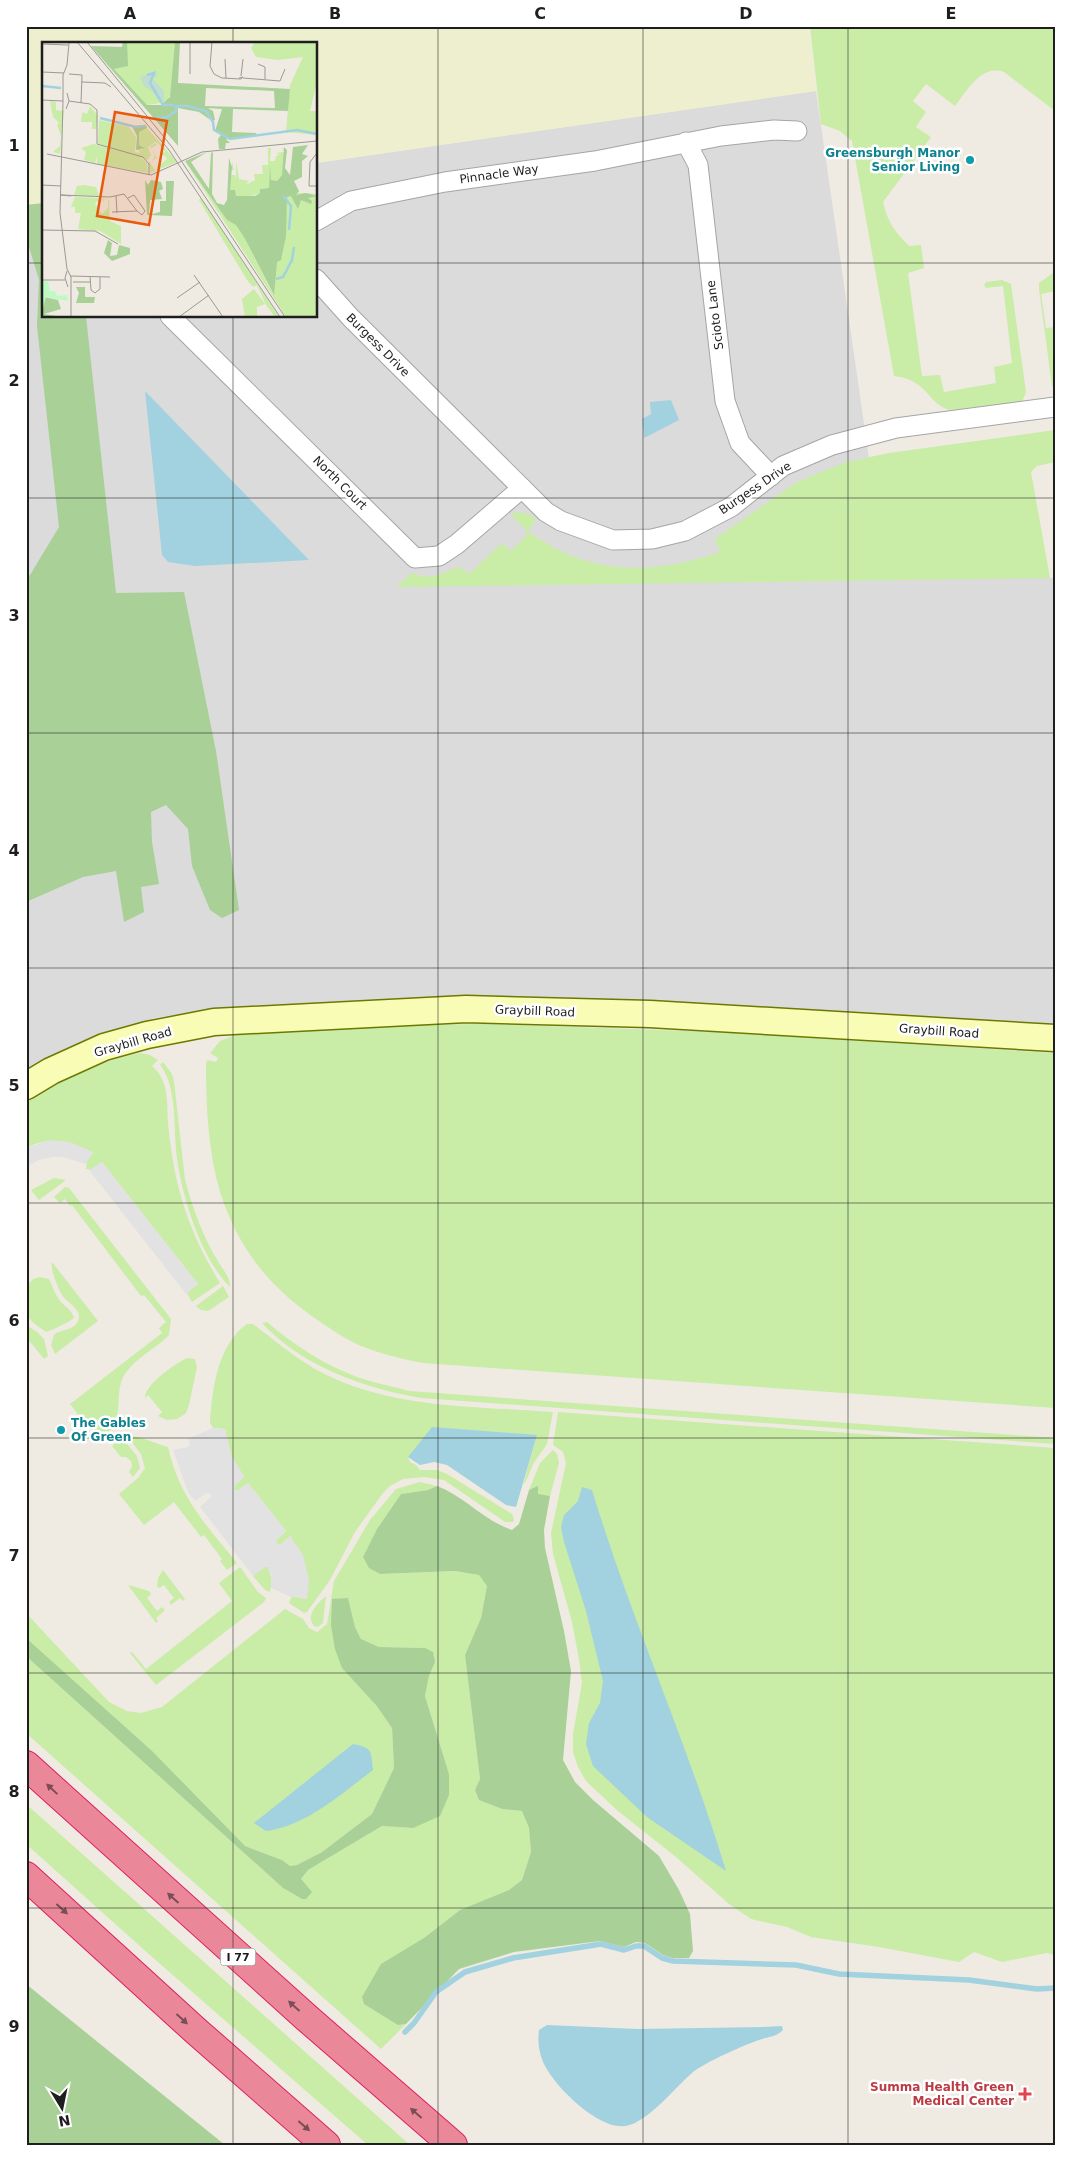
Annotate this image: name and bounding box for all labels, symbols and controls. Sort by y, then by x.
text: A [124,4,137,23]
text: B [329,4,341,23]
text: C [534,4,546,23]
text: D [739,4,753,23]
text: E [946,4,956,23]
inset map [42,42,318,318]
text: 1 [8,136,20,155]
place label: Greensburgh Manor Senior Living [825,146,960,174]
marker: Greensburgh Manor Senior Living [964,154,976,166]
street label: Pinnacle Way [459,162,539,186]
street label: Scioto Lane [704,280,726,350]
street label: Burgess Drive [343,310,413,380]
text: 2 [8,371,20,390]
street label: North Court [310,453,370,513]
street label: Burgess Drive [716,459,794,517]
text: 3 [8,606,20,625]
text: 4 [8,841,20,860]
street label: Graybill Road [495,1003,575,1019]
street label: Graybill Road [898,1021,980,1041]
street label: Graybill Road [93,1024,173,1060]
text: 5 [8,1076,20,1095]
text: 6 [8,1311,20,1330]
place label: The Gables Of Green [71,1416,146,1444]
marker: The Gables Of Green [55,1424,67,1436]
text: 7 [8,1546,20,1565]
text: 8 [8,1782,20,1801]
one-way arrow [46,1783,58,1795]
one-way arrow [167,1892,179,1904]
one-way arrow [56,1903,68,1915]
road number: I 77 [220,1948,256,1965]
one-way arrow [288,2000,300,2012]
one-way arrow [176,2013,188,2025]
text: 9 [8,2017,20,2036]
place label: Summa Health Green Medical Center [870,2080,1014,2108]
north arrow [38,2084,88,2134]
marker: Summa Health Green Medical Center [1018,2087,1032,2101]
one-way arrow [411,2107,423,2119]
text: N [57,2112,71,2130]
one-way arrow [298,2120,310,2132]

